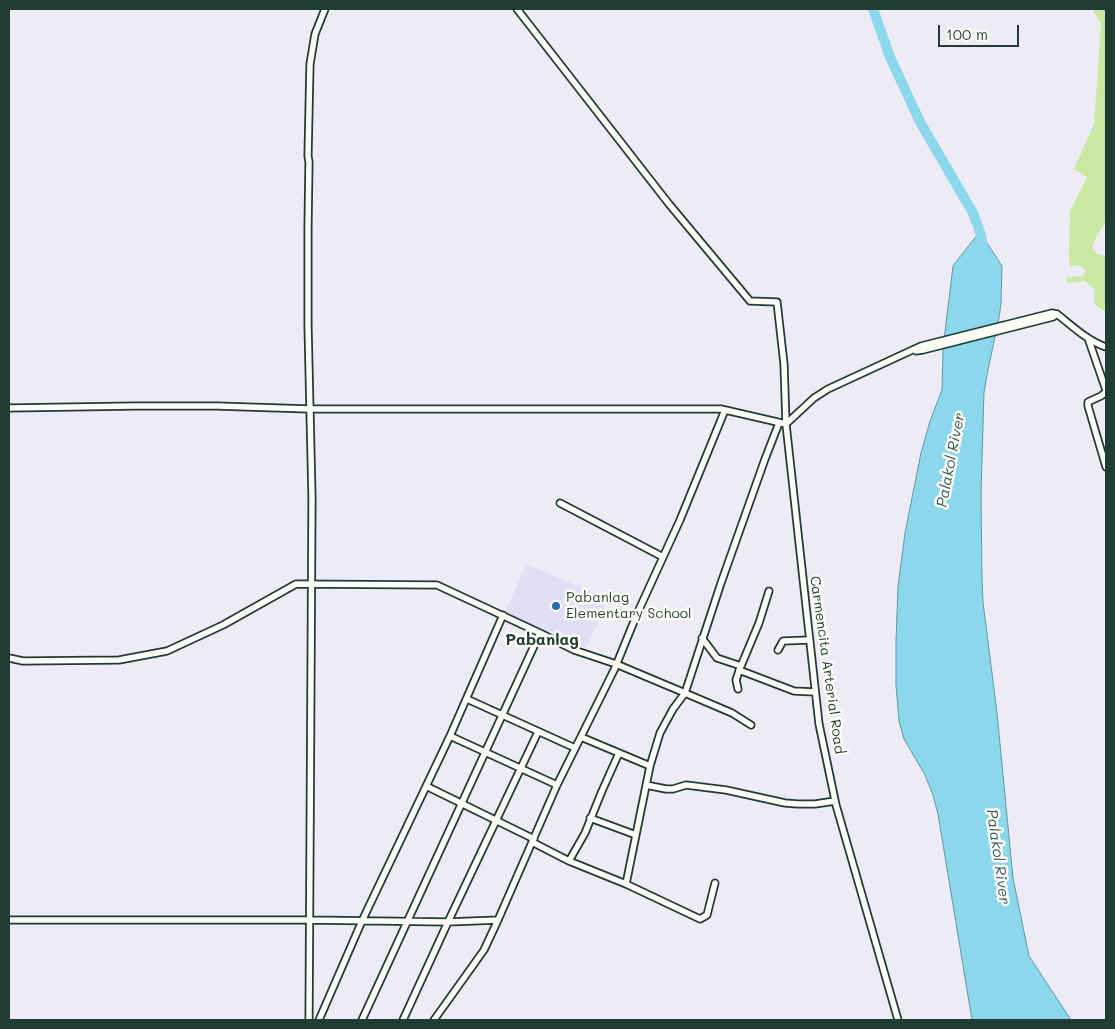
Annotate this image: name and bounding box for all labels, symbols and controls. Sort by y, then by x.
scale bar [940,15,1021,47]
text: 100 m [946,24,988,44]
water label: Palakol River [933,411,969,509]
street label: Carmencita Arterial Road [806,575,848,755]
place label: Pabanlag Elementary School [566,590,692,622]
marker: Pabanlag Elementary School [550,600,562,612]
district label: Pabanlag [505,630,579,650]
water label: Palakol River [982,808,1014,906]

